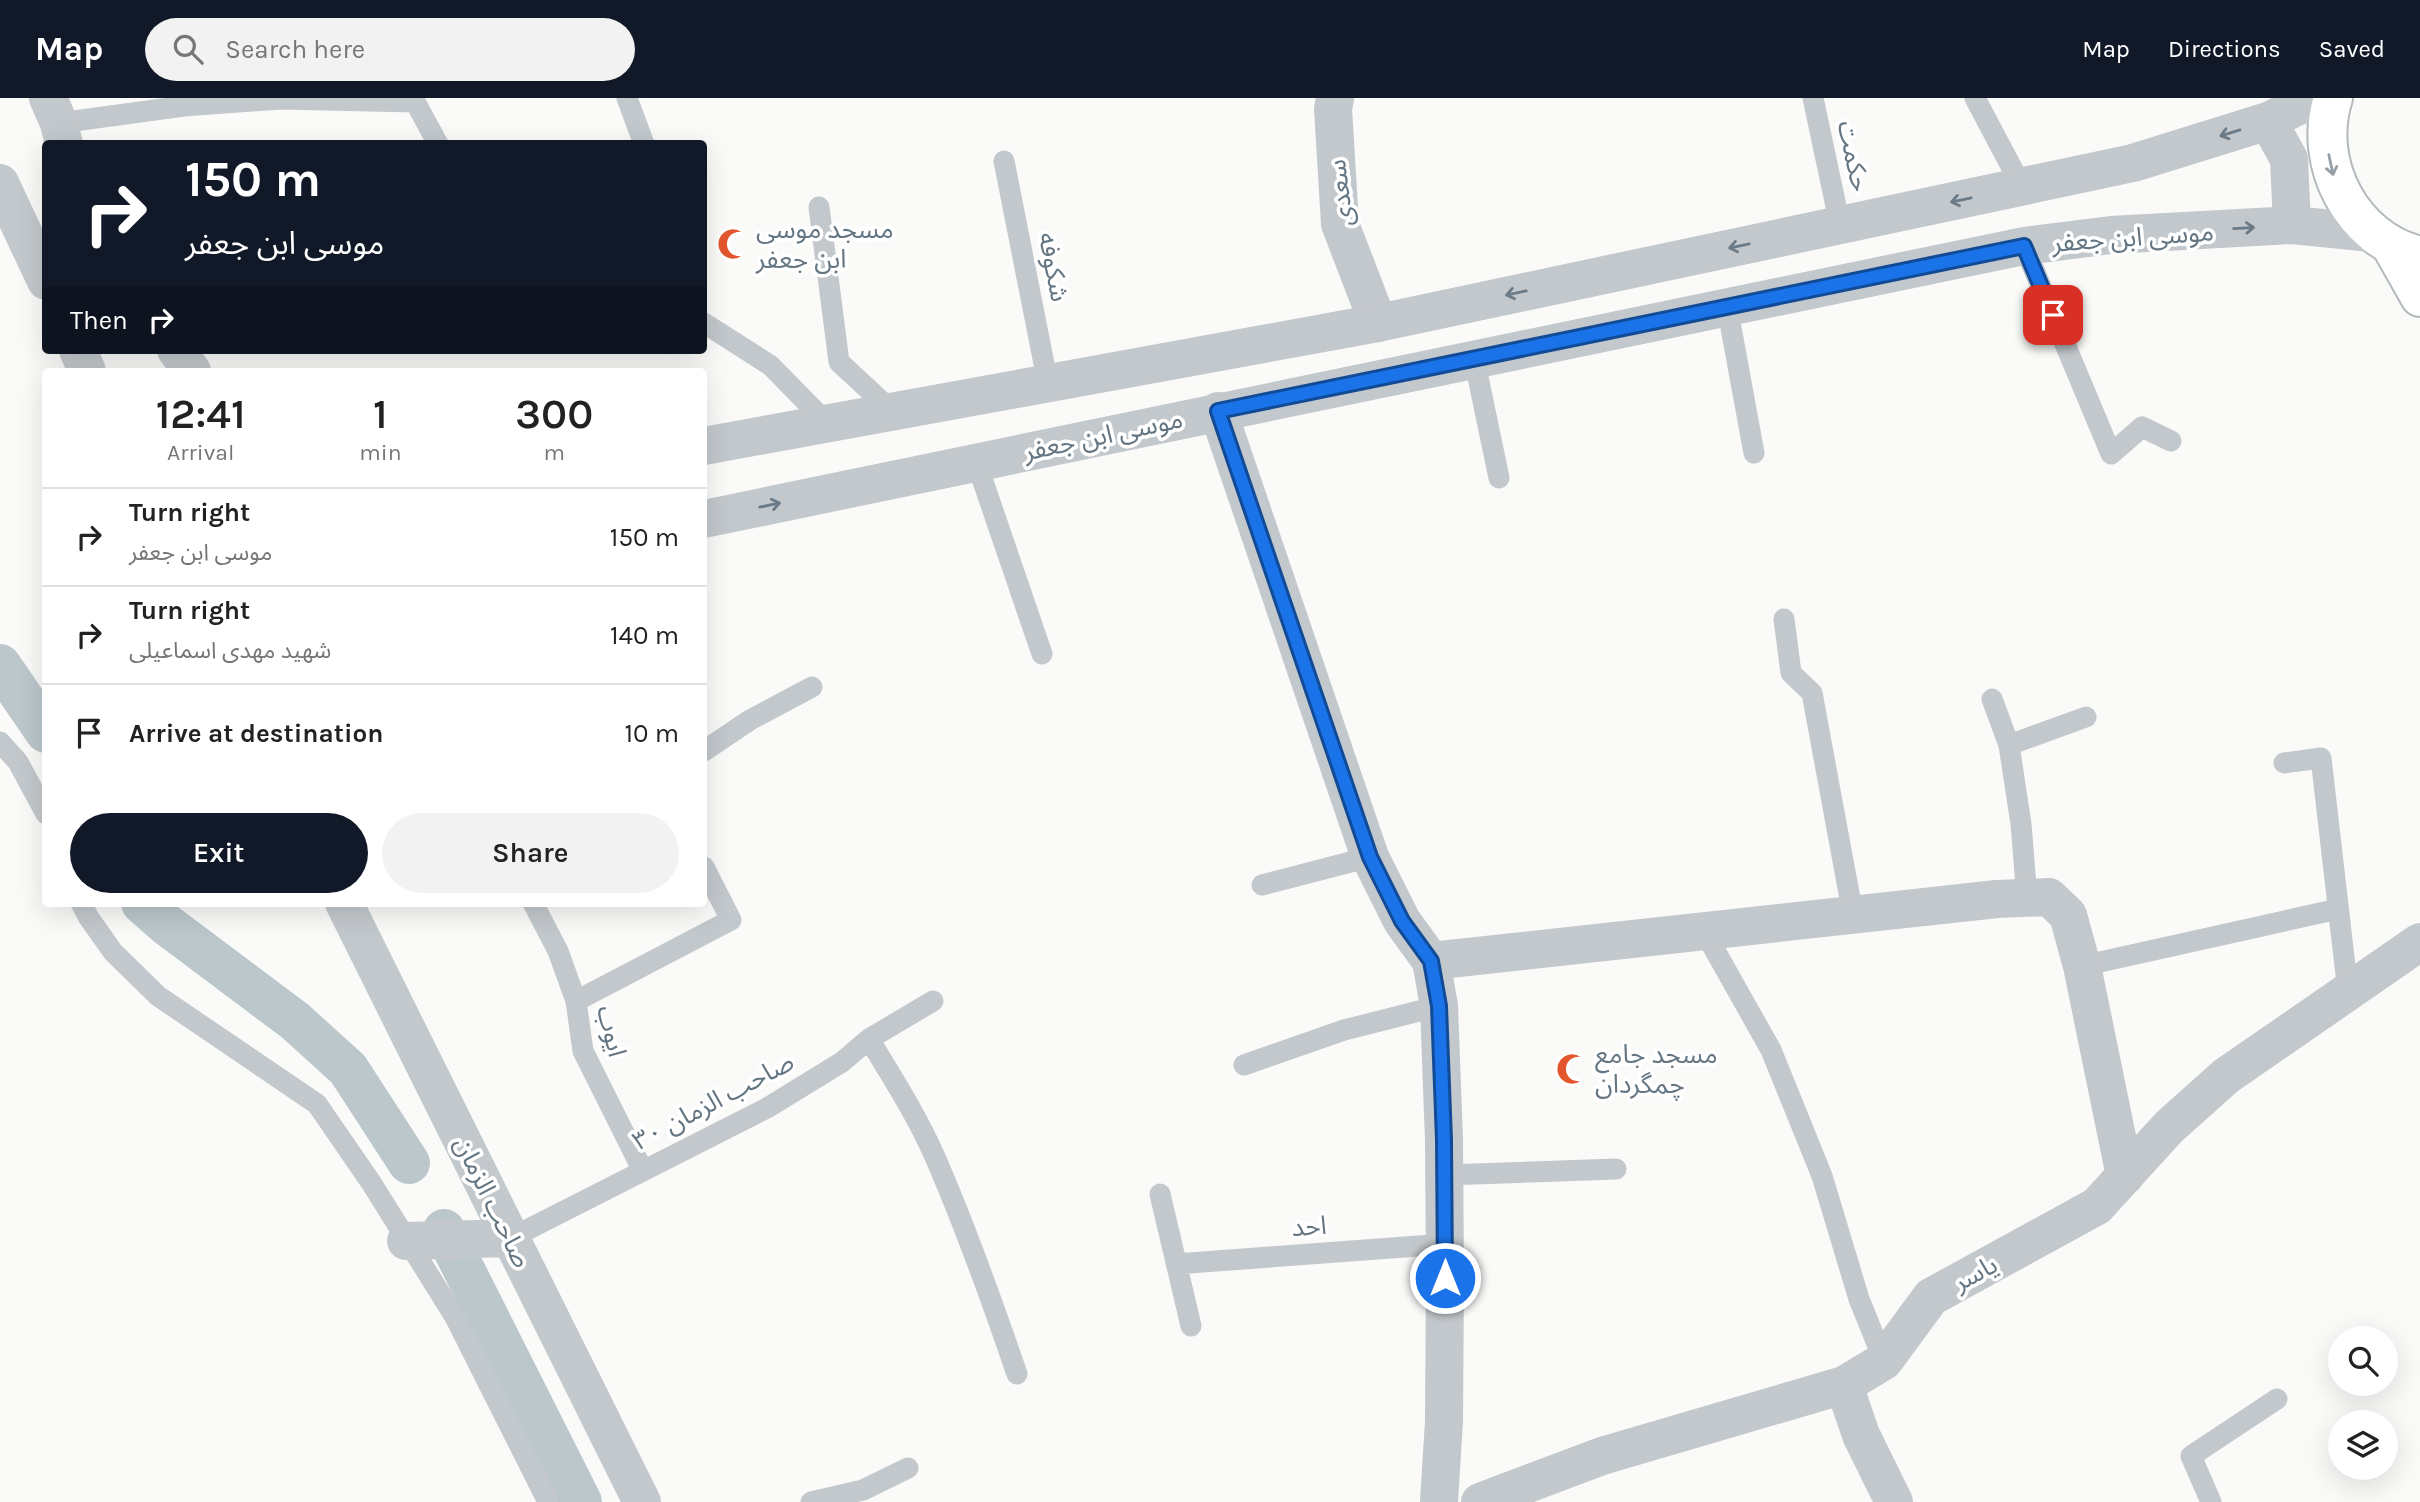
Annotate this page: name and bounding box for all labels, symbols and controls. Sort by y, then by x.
search box [145,18,635,81]
text: Map [35,30,103,68]
icon: search [169,30,207,68]
text: Search here [225,34,365,65]
text: Map [2082,35,2130,63]
text: Directions [2168,35,2281,63]
text: Saved [2319,35,2385,63]
street label: حکمت [1831,118,1876,195]
one-way arrow [2219,128,2241,141]
text: 150 m [185,151,321,208]
one-way arrow [2325,153,2339,176]
street label: سعدی [1321,158,1360,228]
icon: right [70,168,161,259]
one-way arrow [1950,193,1973,207]
place label: مسجد موسی ابن جعفر [755,214,894,275]
street label: موسی ابن جعفر [2050,216,2215,259]
one-way arrow [2233,222,2256,235]
text: موسی ابن جعفر [185,225,384,262]
mosque icon: مسجد موسی ابن جعفر [716,227,750,261]
street label: شکوفه [1032,230,1075,304]
one-way arrow [1728,240,1751,254]
pin [2023,285,2083,345]
one-way arrow [1505,286,1528,300]
icon: arrive [2034,296,2072,334]
icon: right [142,301,180,339]
text: Then [70,305,128,336]
text: 12:41 [156,389,246,439]
text: 1 [373,389,388,439]
text: 300 [515,389,593,439]
street label: موسی ابن جعفر [1020,403,1186,468]
text: Arrival [167,439,234,466]
text: min [359,439,402,466]
text: m [543,439,565,466]
text: Turn right [129,497,250,528]
one-way arrow [758,497,781,511]
icon: right [70,518,108,556]
text: 150 m [610,522,679,553]
text: موسی ابن جعفر [129,539,272,566]
text: Turn right [129,595,250,626]
icon: right [70,616,108,654]
text: 140 m [610,620,679,651]
text: شهید مهدی اسماعیلی [129,637,331,664]
icon: arrive [70,714,108,752]
text: Arrive at destination [129,718,383,749]
text: 10 m [624,718,679,749]
button: Exit [70,813,368,893]
button: Share [382,813,679,893]
street label: ایوب [590,1002,633,1060]
place label: مسجد جامع چمگردان [1595,1039,1718,1101]
street label: صاحب الزمان ۳۰ [627,1046,799,1157]
mosque icon: مسجد جامع چمگردان [1555,1052,1589,1086]
street label: صاحب الزمان [447,1132,538,1273]
street label: احد [1290,1210,1328,1243]
position arrow [1408,1241,1482,1315]
street label: یاسر [1947,1249,2003,1298]
map controls [2328,1326,2398,1480]
button: search [2328,1326,2398,1396]
button: layers [2328,1410,2398,1480]

